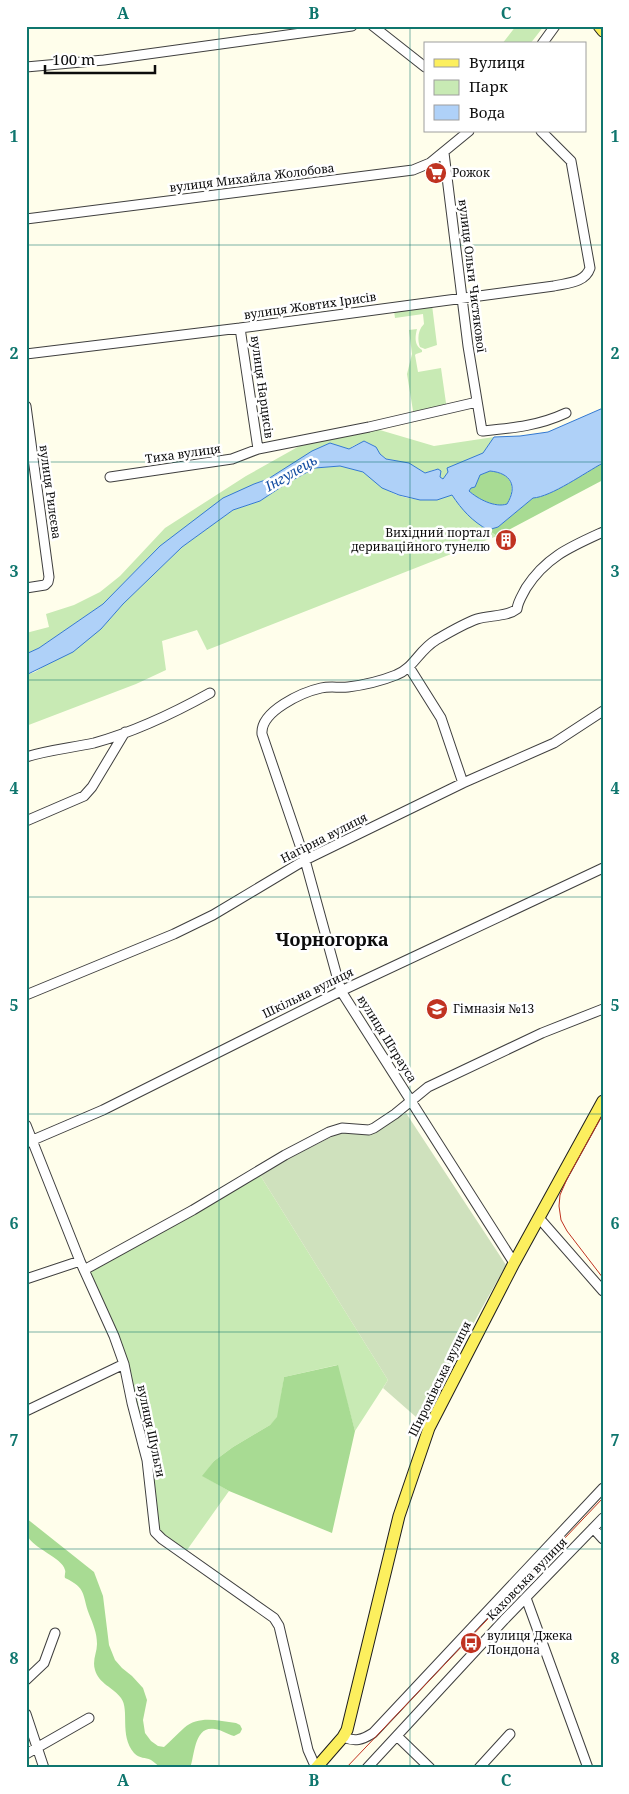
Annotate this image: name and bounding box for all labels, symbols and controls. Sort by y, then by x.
text: A [117,2,130,24]
text: B [309,2,320,24]
text: C [501,2,512,24]
scale bar [45,42,155,74]
legend [424,42,586,132]
text: 100 m [52,49,95,69]
text: Вулиця [469,52,525,72]
text: Парк [469,76,508,96]
text: Вода [469,102,505,122]
text: 1 [9,125,19,147]
text: 1 [610,125,620,147]
street label: вулиця Михайла Жолобова [169,159,335,196]
supermarket icon: Рожок [424,161,448,185]
place label: Рожок [452,164,491,181]
street label: вулиця Ольги Чистякової [455,198,490,354]
street label: вулиця Жовтих Ірисів [243,288,378,323]
street label: вулиця Нарцисів [247,334,278,440]
text: 2 [9,342,19,364]
text: 2 [610,342,620,364]
street label: Тиха вулиця [144,440,222,467]
street label: вулиця Рилєєва [35,444,66,540]
water label: Інгулець [260,450,320,496]
place label: Вихідний портал дериваційного тунелю [351,524,490,555]
building icon: Вихідний портал дериваційного тунелю [494,528,518,552]
text: 3 [9,560,19,582]
text: 3 [610,560,620,582]
text: 4 [9,777,19,799]
text: 4 [610,777,620,799]
street label: Нагірна вулиця [277,808,370,867]
district label: Чорногорка [275,927,389,951]
street label: Шкільна вулиця [259,963,356,1022]
street label: вулиця Штрауса [354,992,421,1086]
text: 5 [9,994,19,1016]
text: 5 [610,994,620,1016]
school or university icon: Гімназія №13 [425,997,449,1021]
place label: Гімназія №13 [453,1000,534,1017]
text: 6 [9,1212,19,1234]
text: 6 [610,1212,620,1234]
street label: Широківська вулиця [404,1318,475,1439]
street label: вулиця Шульги [133,1383,170,1479]
text: 7 [9,1429,19,1451]
text: 7 [610,1429,620,1451]
street label: Каховська вулиця [483,1533,571,1624]
place label: вулиця Джека Лондона [487,1627,573,1658]
bus stop icon: вулиця Джека Лондона [459,1631,483,1655]
text: 8 [9,1647,19,1669]
text: 8 [610,1647,620,1669]
text: A [117,1769,130,1791]
text: B [309,1769,320,1791]
text: C [501,1769,512,1791]

